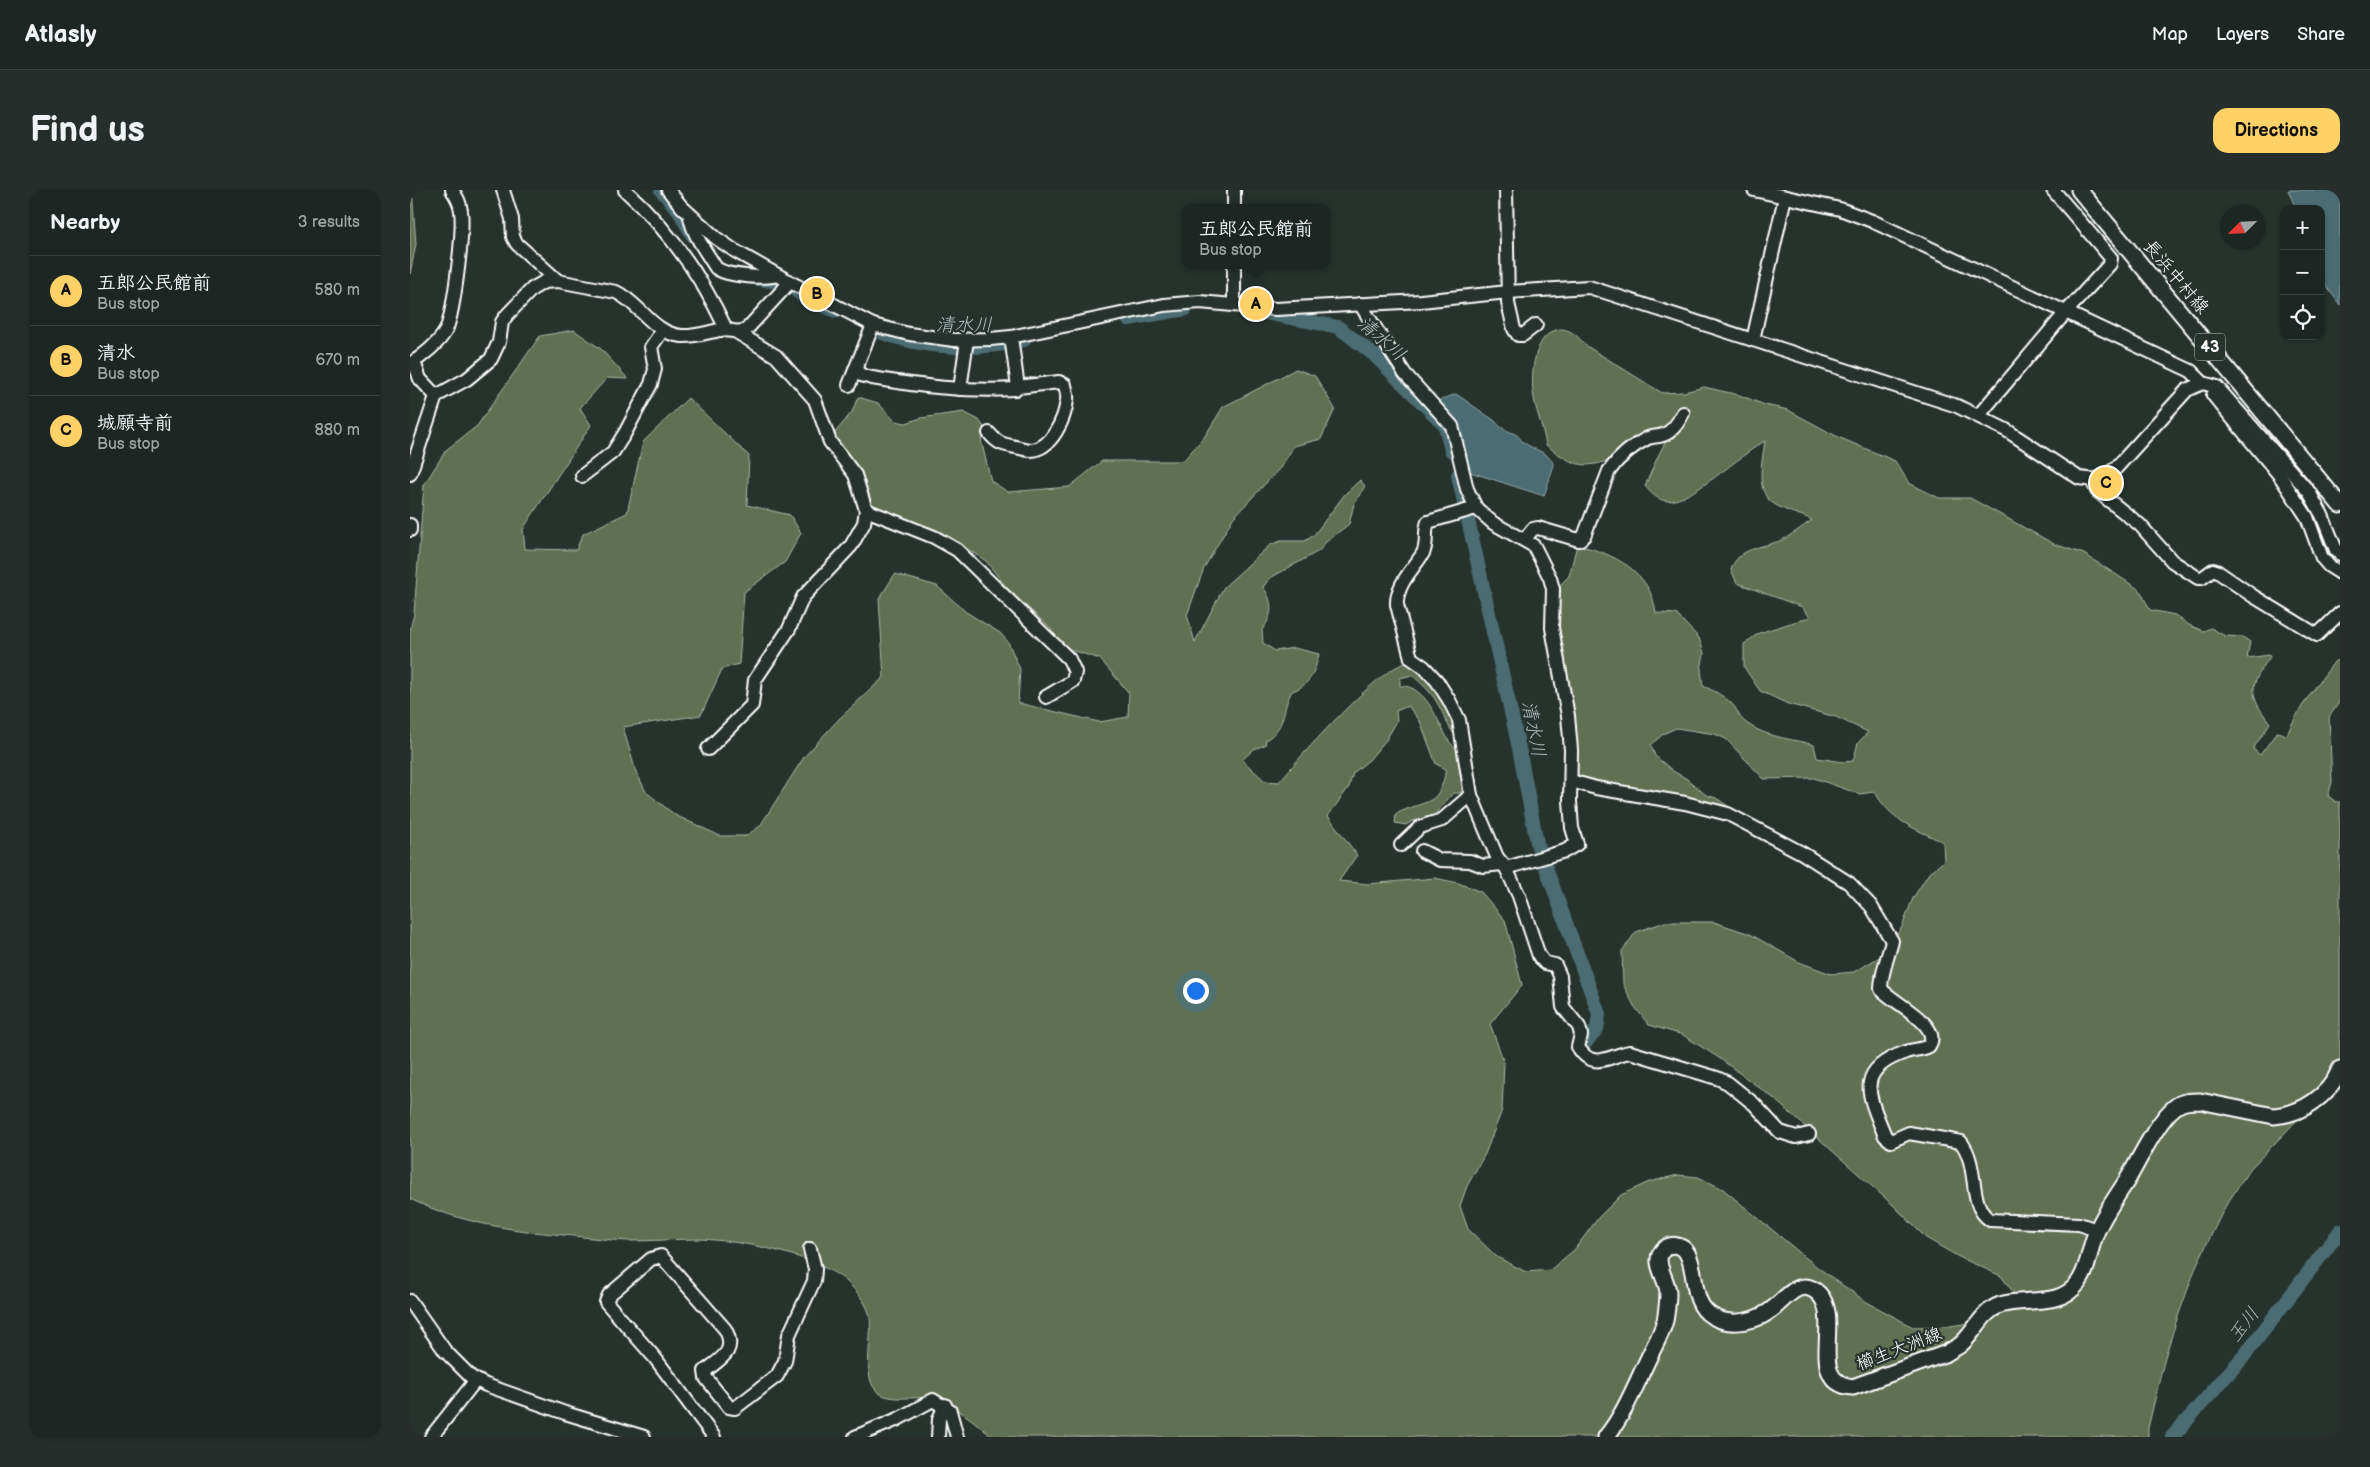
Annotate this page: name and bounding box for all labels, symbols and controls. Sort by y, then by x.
text: Atlasly [25,20,96,49]
text: Map [2152,24,2188,45]
text: Layers [2216,24,2269,45]
text: Share [2297,24,2345,45]
button: Directions [2213,108,2340,153]
text: Find us [30,109,145,152]
popup [1182,204,1330,269]
north arrow [2220,205,2265,250]
map controls [2280,205,2325,340]
button: + [2280,205,2325,250]
text: Nearby [50,210,120,235]
text: 3 results [298,213,360,232]
text: 五郎公民館前 [1199,218,1313,241]
street label: 長浜中村線 [2139,236,2213,318]
text: Bus stop [1199,241,1262,260]
button: − [2280,250,2325,295]
text: 五郎公民館前 [97,272,211,295]
pin: B [801,275,833,313]
text: A [61,281,71,300]
text: 580 m [315,281,360,300]
pin: A [1240,285,1272,323]
text: Bus stop [97,295,160,314]
button: locate [2280,295,2325,340]
water label: 清水川 [1352,312,1410,366]
water label: 清水川 [935,314,993,337]
road number: 43 [2195,334,2225,360]
text: 清水 [97,342,135,365]
text: B [60,351,72,370]
text: 670 m [315,351,360,370]
text: Bus stop [97,365,160,384]
text: 城願寺前 [97,412,173,435]
text: C [60,421,72,440]
text: 880 m [314,421,360,440]
text: Bus stop [97,435,160,454]
pin: C [2090,464,2122,502]
water label: 清水川 [1516,699,1550,759]
your location [1183,978,1209,1004]
water label: 玉川 [2223,1303,2265,1347]
street label: 櫛生大洲線 [1853,1323,1945,1375]

